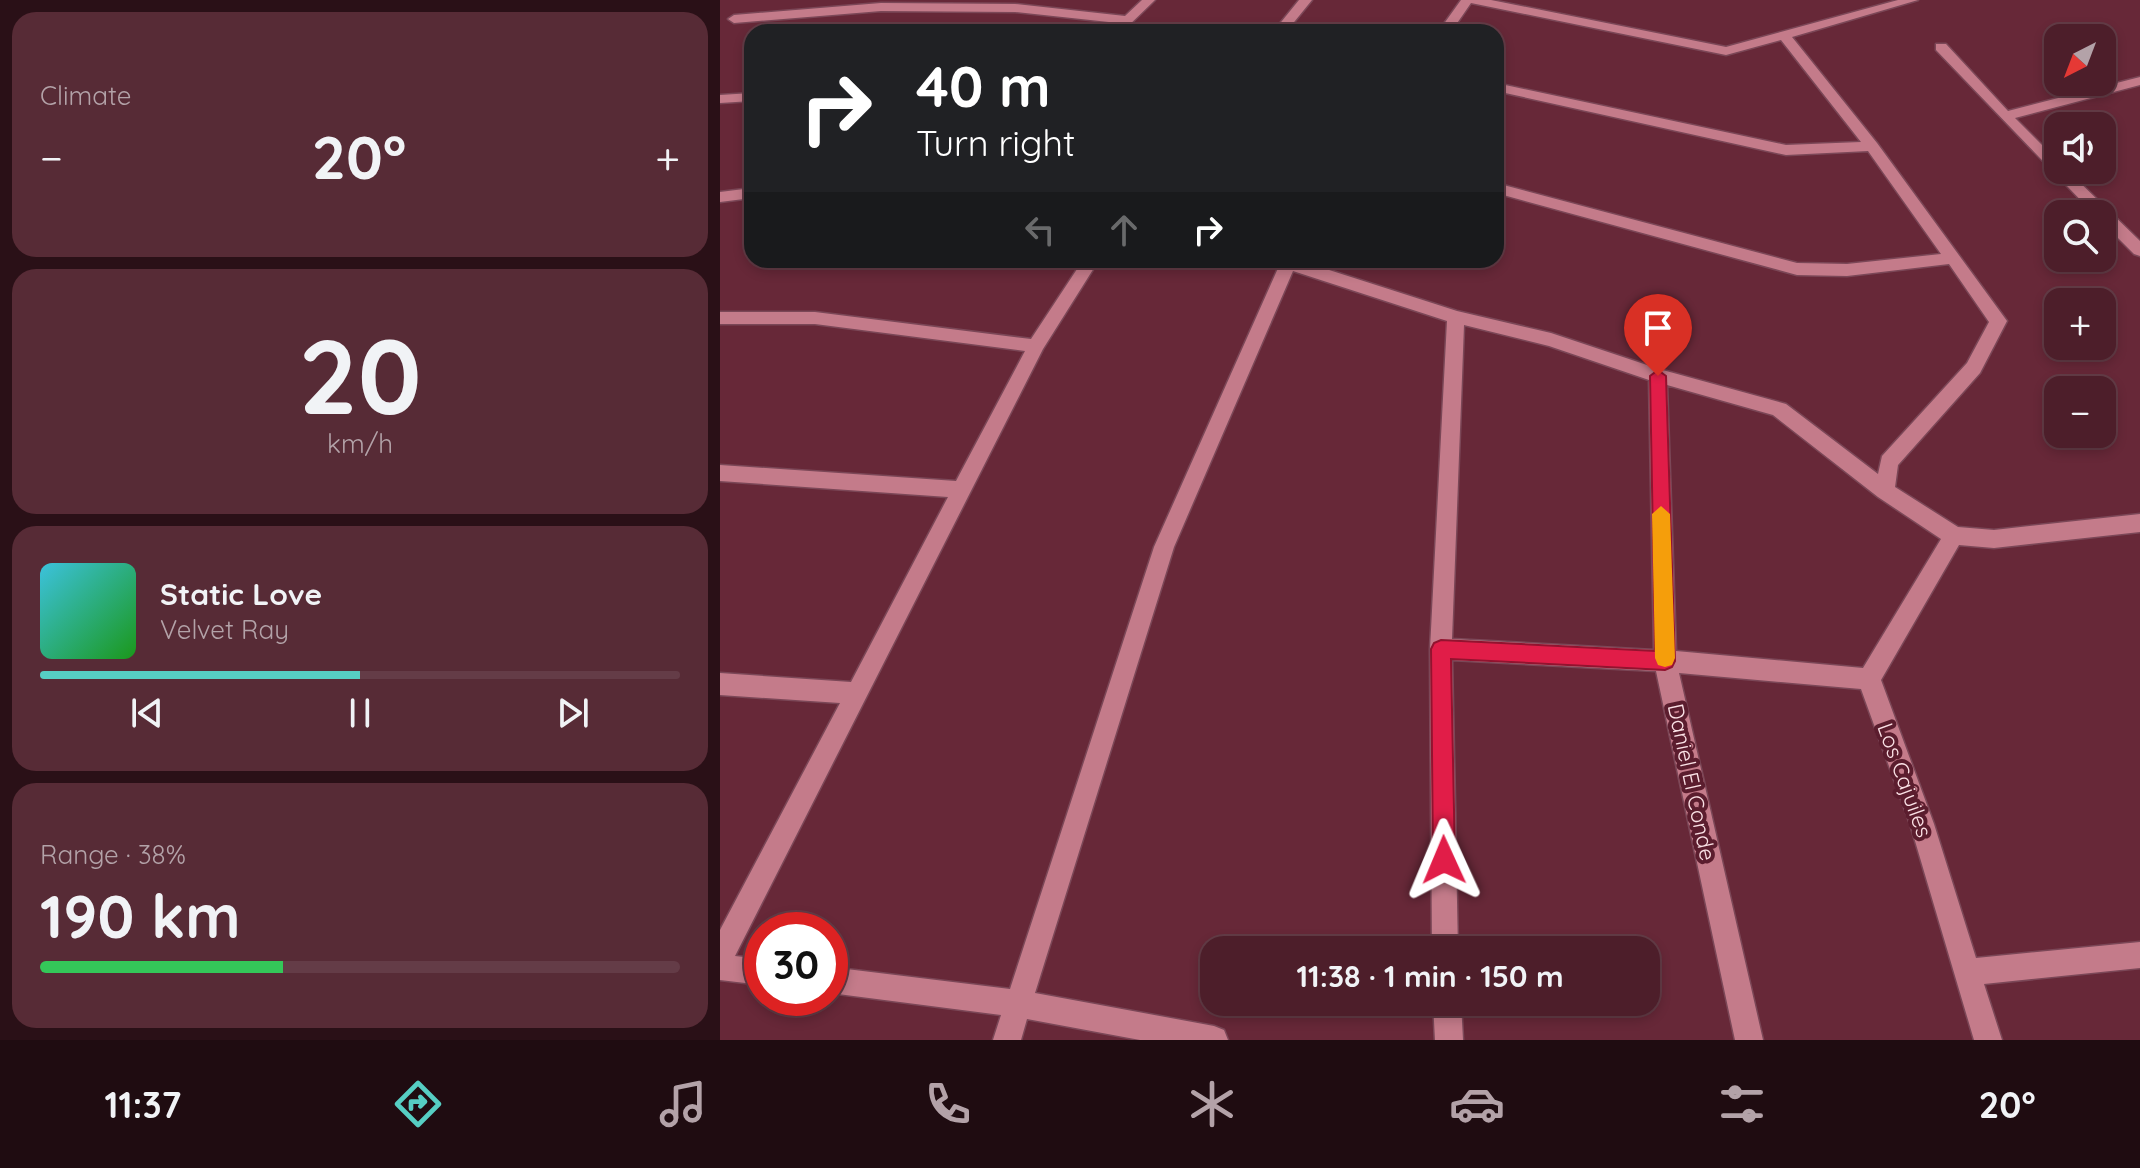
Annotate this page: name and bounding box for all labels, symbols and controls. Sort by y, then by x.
north arrow [2044,24,2116,96]
map controls [2044,24,2116,448]
text: 40 m [916,51,1051,121]
icon: right [784,56,888,160]
text: Climate [40,79,131,112]
button: sound [2044,112,2116,184]
text: 20° [312,119,406,194]
text: Turn right [916,120,1075,165]
text: − [40,130,63,185]
text: + [655,130,680,185]
button: search [2044,200,2116,272]
icon: left [1018,208,1062,252]
icon: ahead [1102,208,1146,252]
icon: right [1186,208,1230,252]
button: + [2044,288,2116,360]
pin [1624,294,1692,376]
icon: arrive [1636,306,1680,350]
text: 20 [298,310,422,440]
button: − [2044,376,2116,448]
text: km/h [327,427,393,460]
text: Static Love [160,575,322,613]
text: Velvet Ray [160,613,289,646]
icon: previous [125,691,169,735]
icon: pause [338,691,382,735]
icon: next [551,691,595,735]
street label: Daniel El Conde [1662,701,1722,863]
street label: Los Cajuiles [1871,719,1939,841]
position arrow [1402,818,1486,902]
text: Range · 38% [40,838,186,871]
text: 190 km [40,878,241,953]
speed limit sign: 30 [744,912,848,1016]
text: 11:38 · 1 min · 150 m [1296,957,1564,995]
icon: directions [390,1076,446,1132]
icon: music [655,1076,711,1132]
icon: phone [920,1076,976,1132]
icon: climate [1184,1076,1240,1132]
icon: car [1449,1076,1505,1132]
icon: filters [1714,1076,1770,1132]
text: 11:37 [104,1082,181,1127]
text: 20° [1979,1082,2036,1127]

